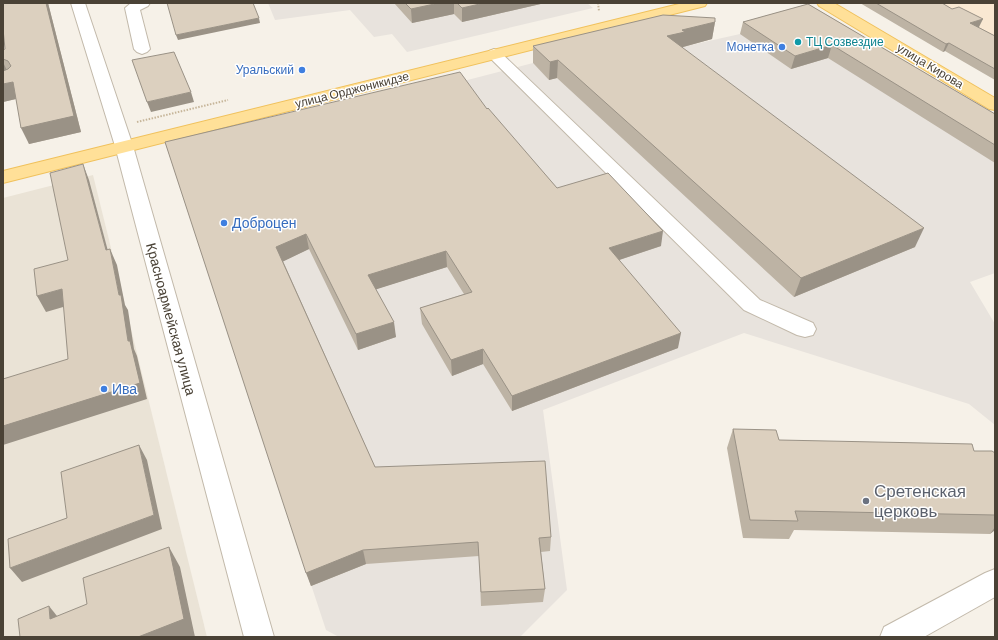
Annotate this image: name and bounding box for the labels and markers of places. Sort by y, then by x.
place label: ТЦ Созвездие [806,34,884,49]
marker: ТЦ Созвездие [793,37,803,47]
place label: Монетка [727,39,774,53]
marker: Монетка [777,42,787,52]
place label: Уральский [236,62,294,77]
marker: Уральский [297,65,307,75]
place label: Доброцен [232,214,296,231]
marker: Доброцен [219,218,229,228]
place label: Ива [112,380,137,397]
marker: Ива [99,384,109,394]
place label: Сретенская церковь [874,480,966,520]
marker: Сретенская церковь [861,496,871,506]

